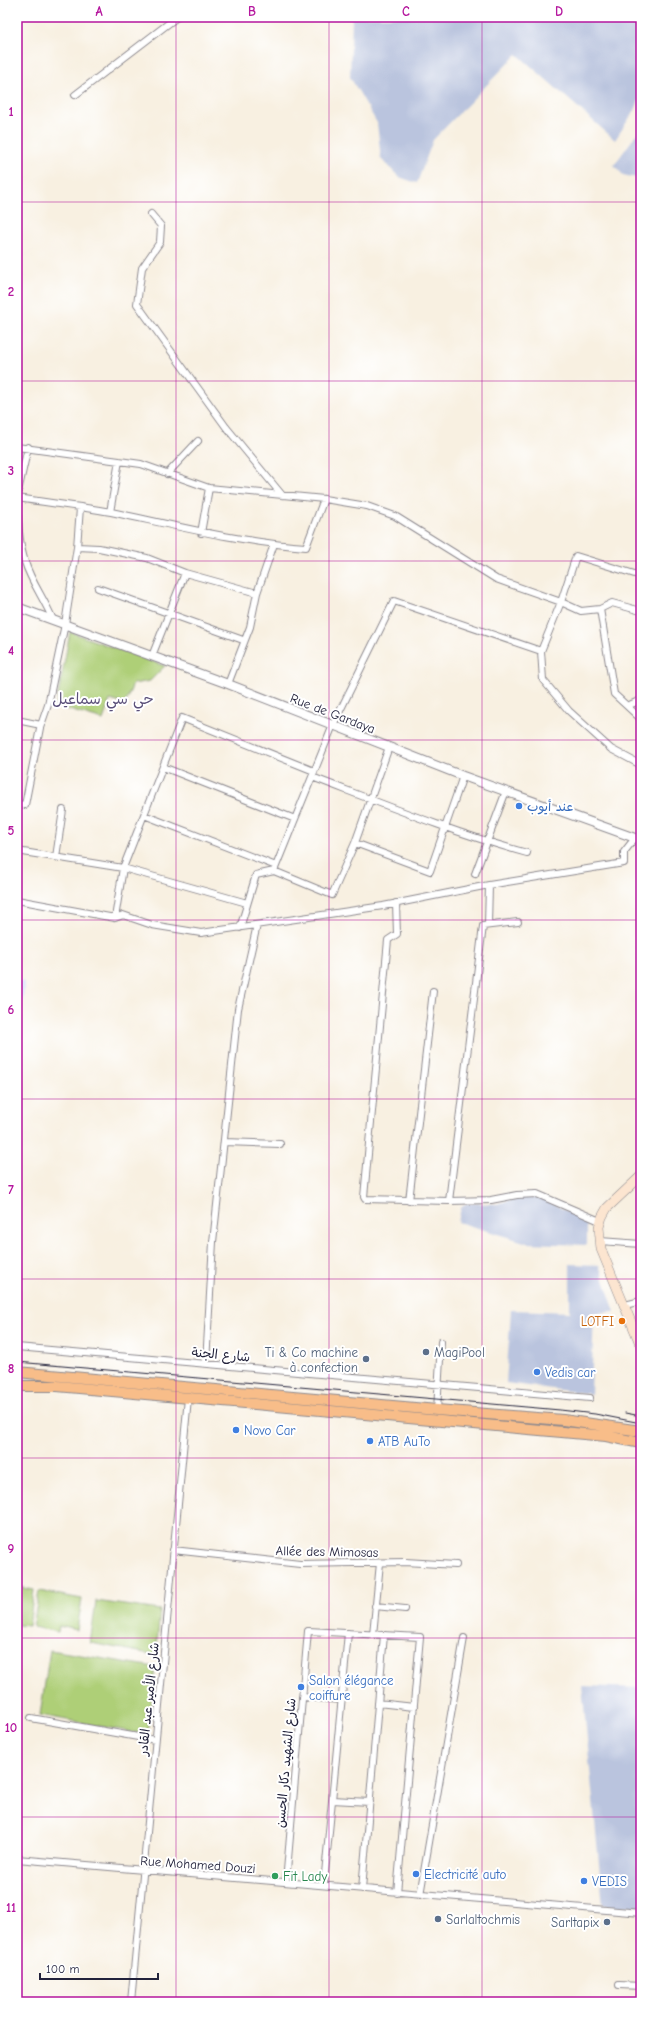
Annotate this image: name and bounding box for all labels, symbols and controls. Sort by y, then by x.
text: A [95,4,103,19]
text: B [248,4,256,19]
text: C [402,4,410,19]
text: D [555,4,563,19]
text: 1 [8,104,14,119]
text: 2 [8,284,14,299]
text: 3 [8,463,14,478]
text: 4 [8,643,14,658]
district label: حي سي سماعيل [52,690,154,712]
street label: Rue de Gardaya [288,690,377,737]
place label: عند أيوب [527,799,573,815]
marker: عند أيوب [514,801,524,811]
text: 5 [8,823,15,838]
text: 6 [8,1002,15,1017]
text: 7 [8,1182,14,1197]
place label: LOTFI [581,1314,614,1329]
marker: LOTFI [617,1316,627,1326]
street label: شارع الجنة [191,1344,251,1367]
place label: Ti & Co machine à confection [265,1345,358,1375]
place label: MagiPool [434,1345,485,1360]
marker: MagiPool [421,1347,431,1357]
marker: Ti & Co machine à confection [361,1354,371,1364]
text: 8 [8,1361,14,1376]
place label: Vedis car [545,1365,596,1380]
marker: Vedis car [532,1367,542,1377]
place label: Novo Car [244,1423,296,1438]
marker: Novo Car [231,1425,241,1435]
place label: ATB AuTo [378,1434,431,1449]
marker: ATB AuTo [365,1436,375,1446]
text: 9 [8,1541,15,1556]
street label: Allée des Mimosas [276,1543,378,1560]
street label: شارع الأمير عبد القادر [134,1642,164,1758]
place label: Salon élégance coiffure [309,1673,394,1703]
marker: Salon élégance coiffure [296,1682,306,1692]
street label: شارع الشهيد دكار الحسن [272,1697,301,1829]
text: 10 [5,1720,17,1735]
street label: Rue Mohamed Douzi [140,1853,256,1876]
place label: Electricité auto [424,1867,506,1882]
place label: Fit Lady [283,1869,327,1884]
marker: Electricité auto [411,1869,421,1879]
marker: Fit Lady [270,1871,280,1881]
place label: VEDIS [592,1874,627,1889]
marker: VEDIS [579,1876,589,1886]
text: 11 [6,1900,16,1915]
place label: Sarlaltochmis [446,1912,520,1927]
marker: Sarlaltochmis [433,1914,443,1924]
place label: Sarltapix [551,1915,600,1930]
marker: Sarltapix [602,1917,612,1927]
scale bar [40,1955,158,1981]
text: 100 m [46,1962,79,1976]

